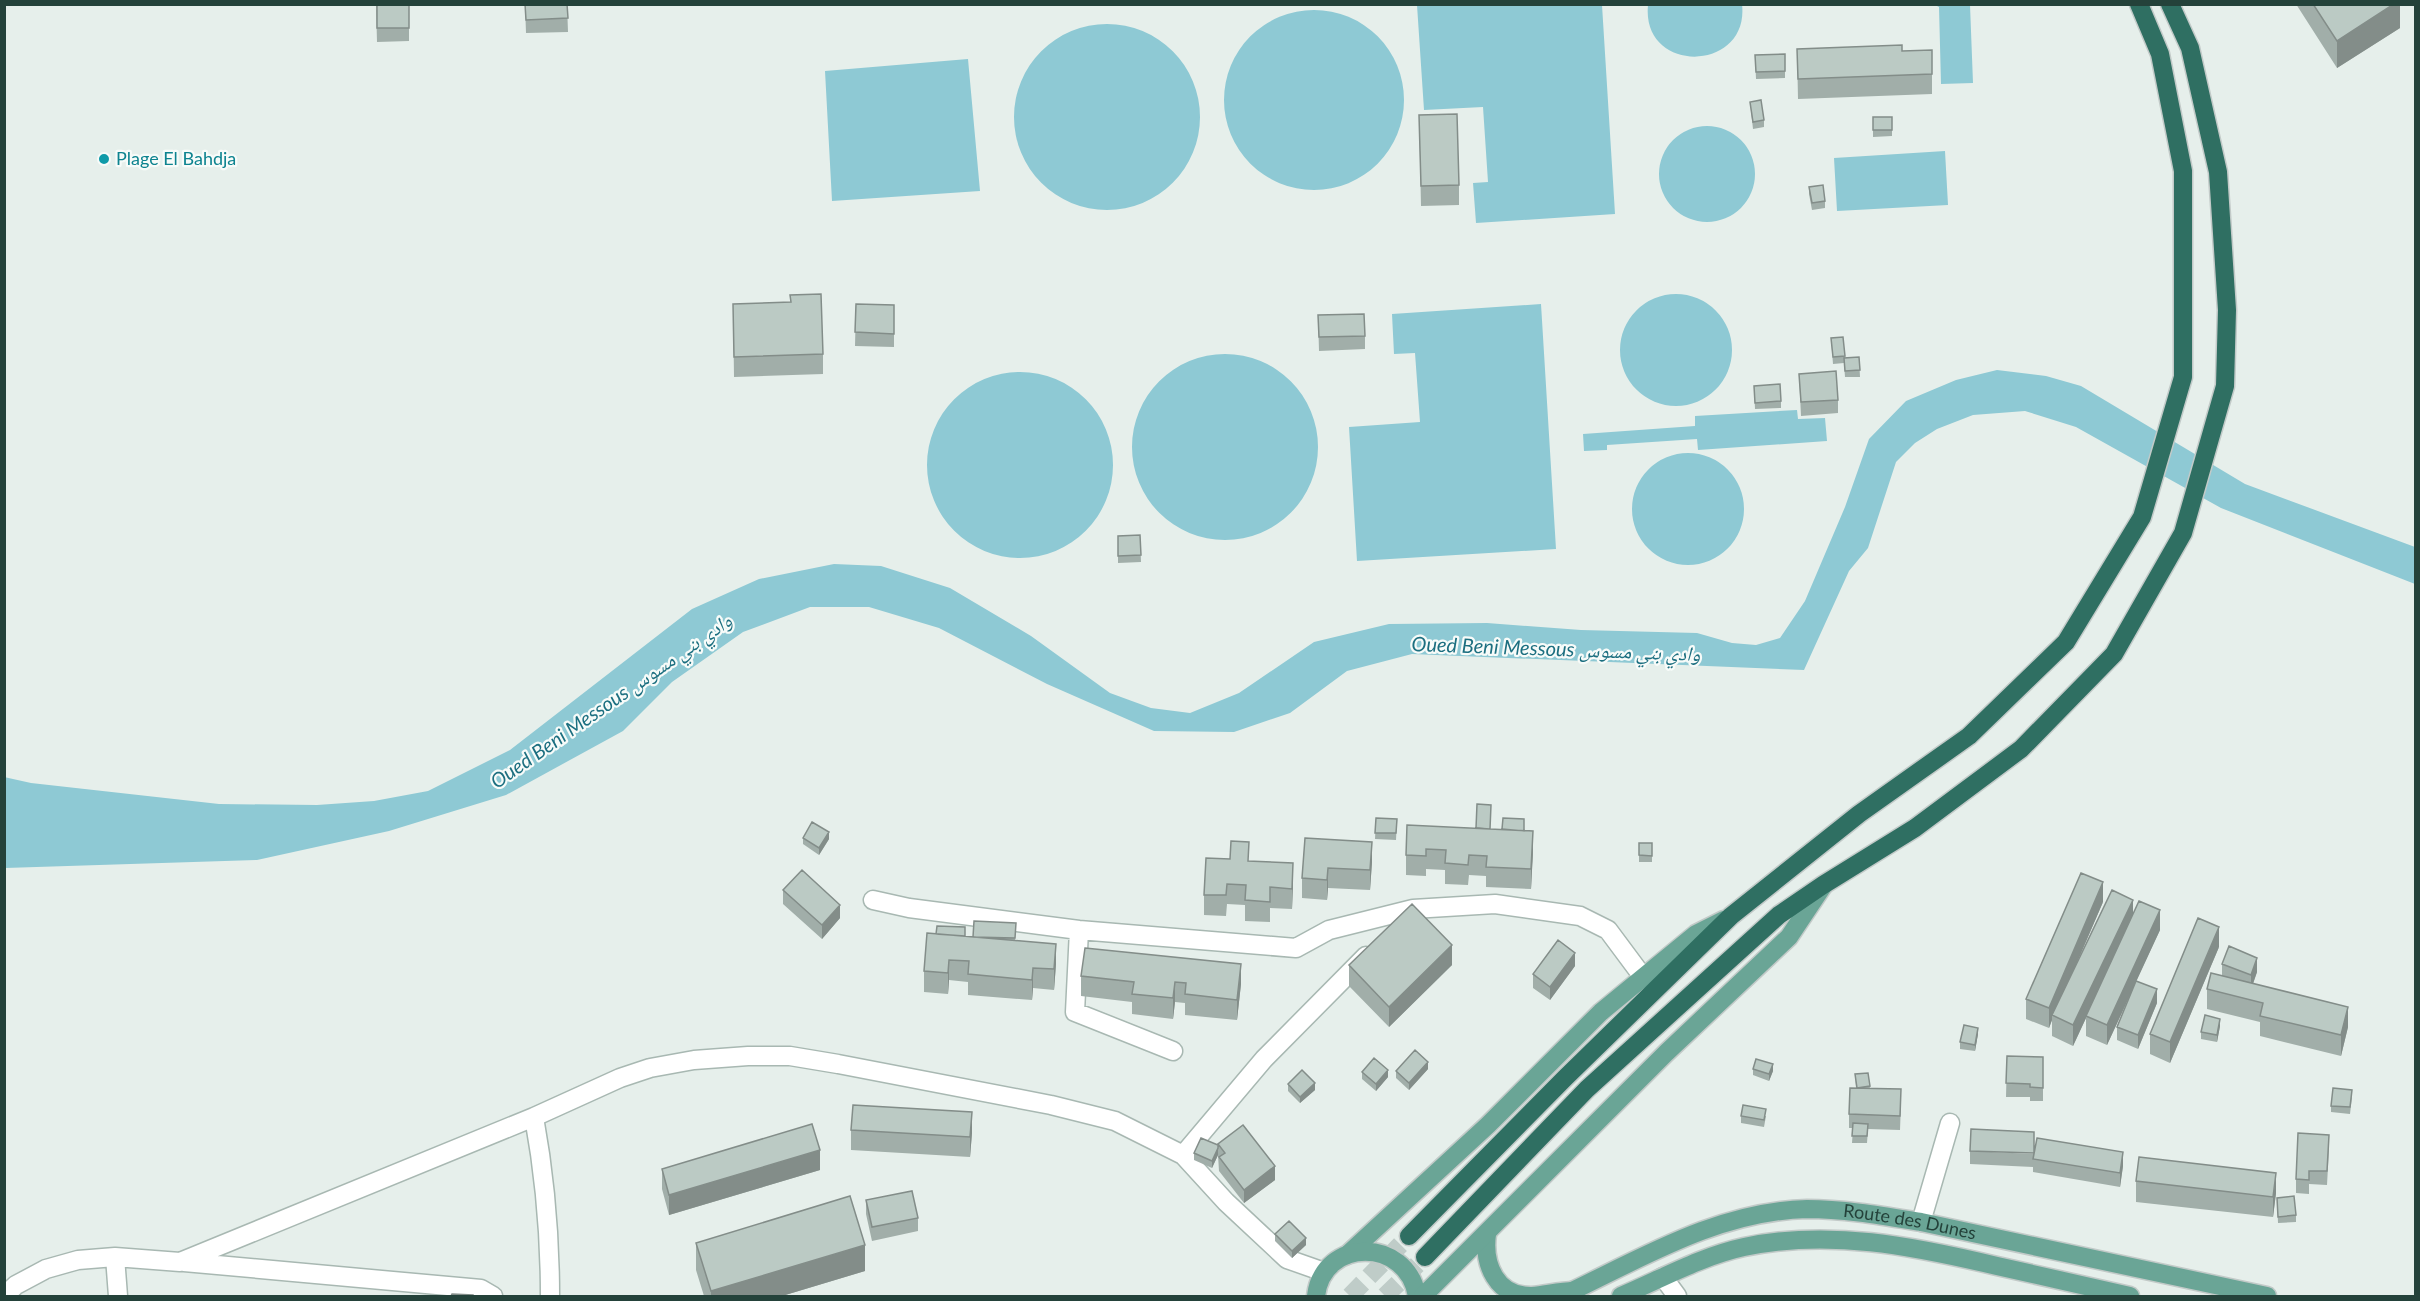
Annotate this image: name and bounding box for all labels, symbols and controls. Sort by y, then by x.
place label: Plage El Bahdja [116,147,236,169]
marker: Plage El Bahdja [97,152,111,166]
water label: Oued Beni Messous وادي بني مسوس [485,607,739,797]
water label: Oued Beni Messous وادي بني مسوس [1411,631,1701,670]
street label: Route des Dunes [1842,1199,1979,1244]

